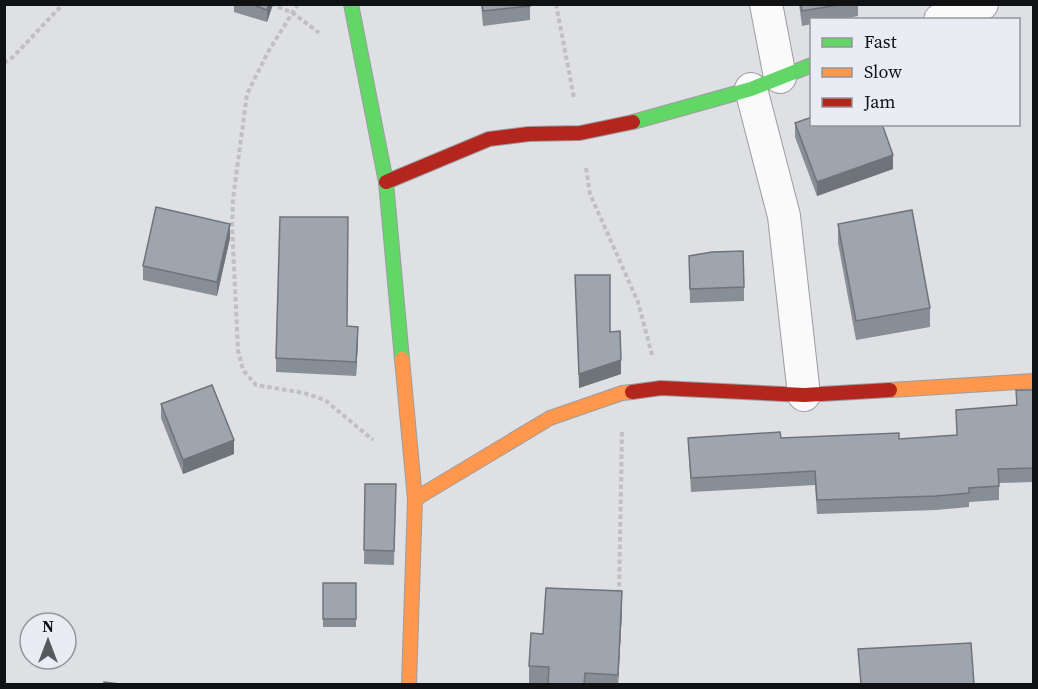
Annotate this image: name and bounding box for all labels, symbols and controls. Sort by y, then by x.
legend [810,18,1020,126]
text: Fast [864,29,897,54]
text: Slow [864,59,902,84]
text: Jam [863,89,896,114]
north arrow [18,611,78,671]
text: N [42,615,54,637]

